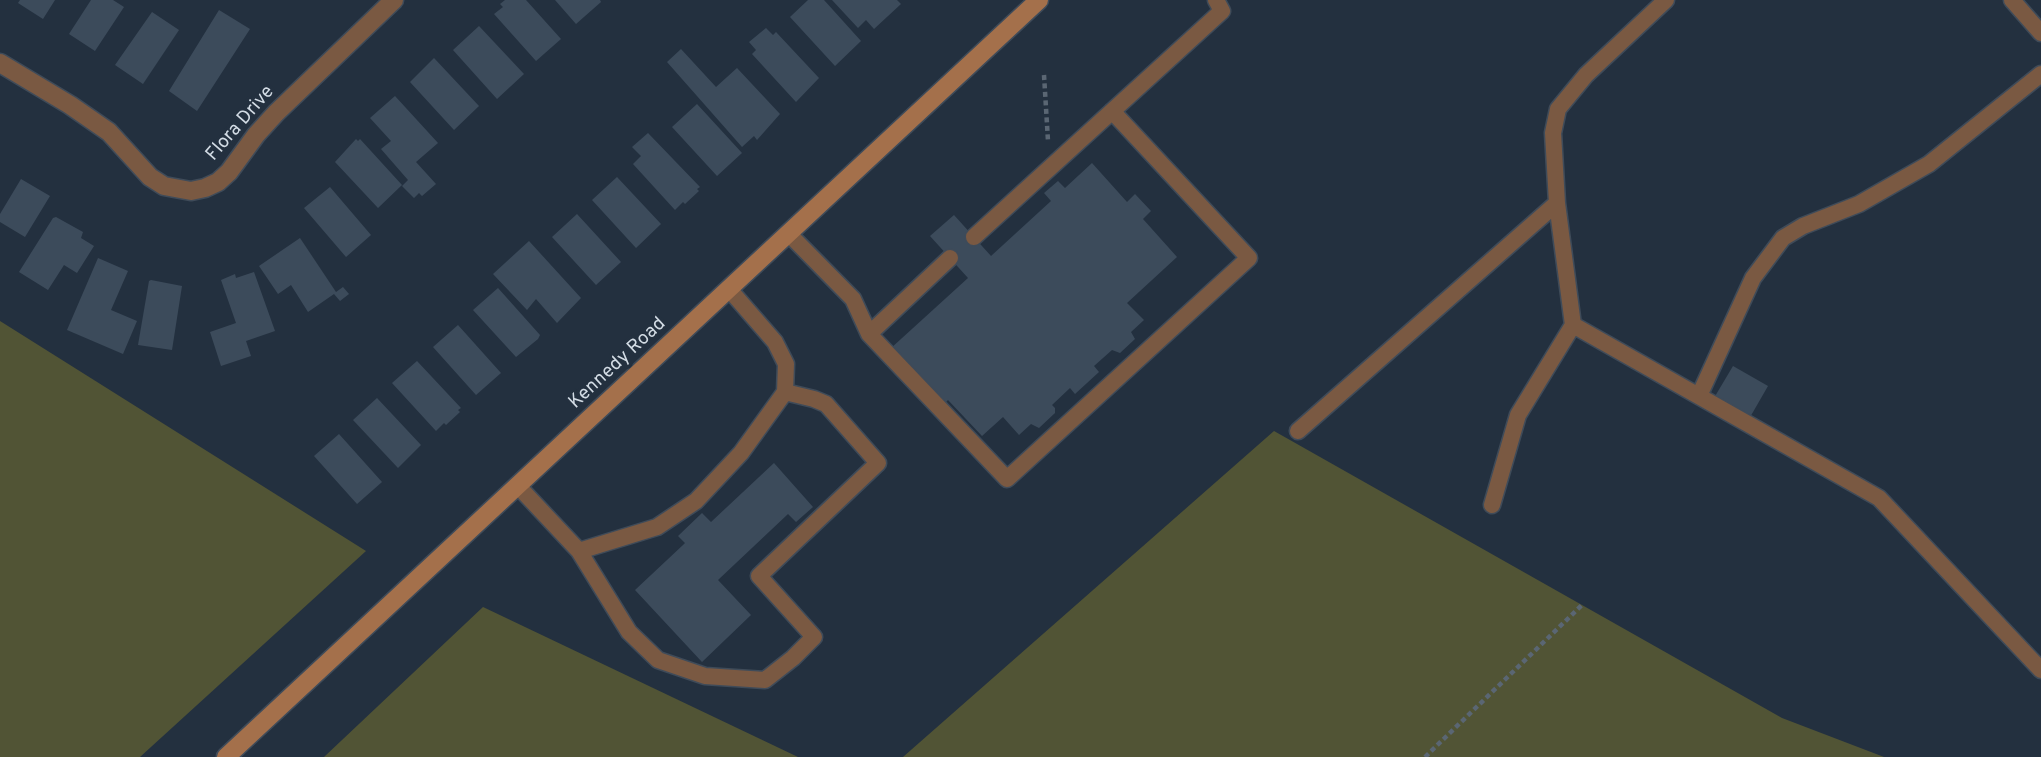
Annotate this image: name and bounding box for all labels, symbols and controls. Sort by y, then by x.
street label: Flora Drive [202,82,280,166]
street label: Kennedy Road [565,313,671,415]

